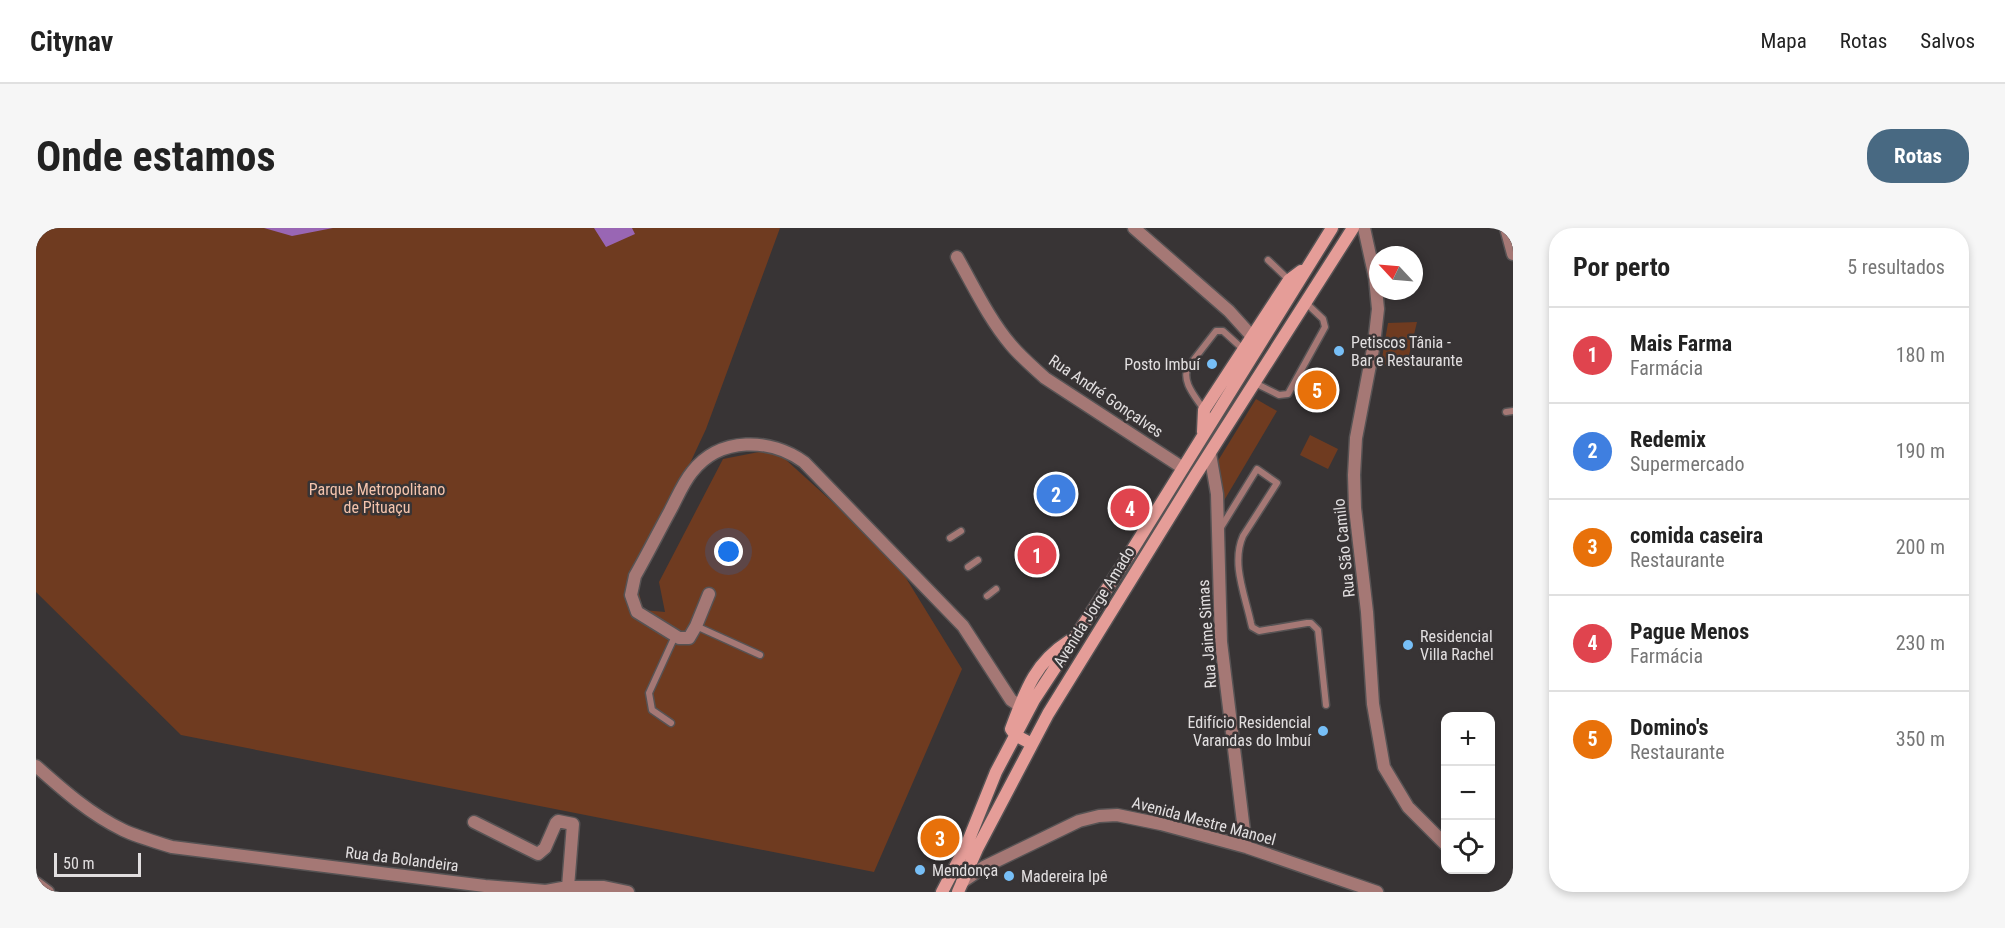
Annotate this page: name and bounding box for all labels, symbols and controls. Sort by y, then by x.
text: Citynav [30,25,113,58]
text: Mapa [1760,29,1807,53]
text: Rotas [1840,29,1887,53]
text: Salvos [1920,29,1975,53]
button: Rotas [1867,129,1969,183]
text: Onde estamos [36,132,276,181]
north arrow [1369,246,1423,300]
text: Por perto [1573,252,1670,282]
text: 5 resultados [1847,255,1945,279]
text: Mais Farma [1630,331,1732,356]
place label: Petiscos Tânia - Bar e Restaurante [1351,333,1463,370]
text: 1 [1587,343,1598,367]
text: 180 m [1896,343,1945,367]
marker: Petiscos Tânia - Bar e Restaurante [1332,344,1346,358]
street label: Rua André Gonçalves [1045,351,1167,441]
place label: Posto Imbuí [1124,355,1201,374]
text: Farmácia [1630,356,1703,380]
marker: Posto Imbuí [1205,357,1219,371]
pin: 5 [1298,368,1336,412]
text: Redemix [1630,427,1706,452]
text: 2 [1587,439,1598,463]
text: 190 m [1896,439,1945,463]
text: Supermercado [1630,452,1745,476]
pin: 2 [1036,472,1076,516]
park label: Parque Metropolitano de Pituaçu [309,480,445,517]
pin: 4 [1110,486,1150,530]
street label: Rua São Camilo [1329,498,1359,598]
text: comida caseira [1630,523,1763,548]
pin: 1 [1018,532,1056,578]
text: 3 [1587,535,1598,559]
text: 200 m [1896,535,1945,559]
your location [714,537,743,566]
street label: Avenida Jorge Amado [1049,543,1139,671]
text: Restaurante [1630,548,1725,572]
street label: Rua Jaime Simas [1194,579,1220,689]
text: Pague Menos [1630,619,1749,644]
place label: Residencial Villa Rachel [1420,627,1494,664]
text: 4 [1587,631,1598,655]
text: 230 m [1896,631,1945,655]
marker: Residencial Villa Rachel [1401,638,1415,652]
text: Farmácia [1630,644,1703,668]
map controls [1441,712,1495,874]
button: + [1441,712,1495,766]
place label: Edifício Residencial Varandas do Imbuí [1187,713,1312,750]
text: Domino's [1630,715,1709,740]
marker: Edifício Residencial Varandas do Imbuí [1316,724,1330,738]
text: 5 [1587,727,1598,751]
text: 350 m [1896,727,1945,751]
text: Restaurante [1630,740,1725,764]
button: − [1441,766,1495,820]
street label: Avenida Mestre Manoel [1130,793,1278,849]
pin: 3 [920,816,960,860]
button: locate [1441,820,1495,874]
street label: Rua da Bolandeira [344,843,460,875]
scale bar [54,850,141,878]
text: 50 m [63,854,95,873]
place label: Mendonça [932,861,998,880]
marker: Mendonça [913,863,927,877]
place label: Madereira Ipê [1021,867,1107,886]
marker: Madereira Ipê [1002,869,1016,883]

